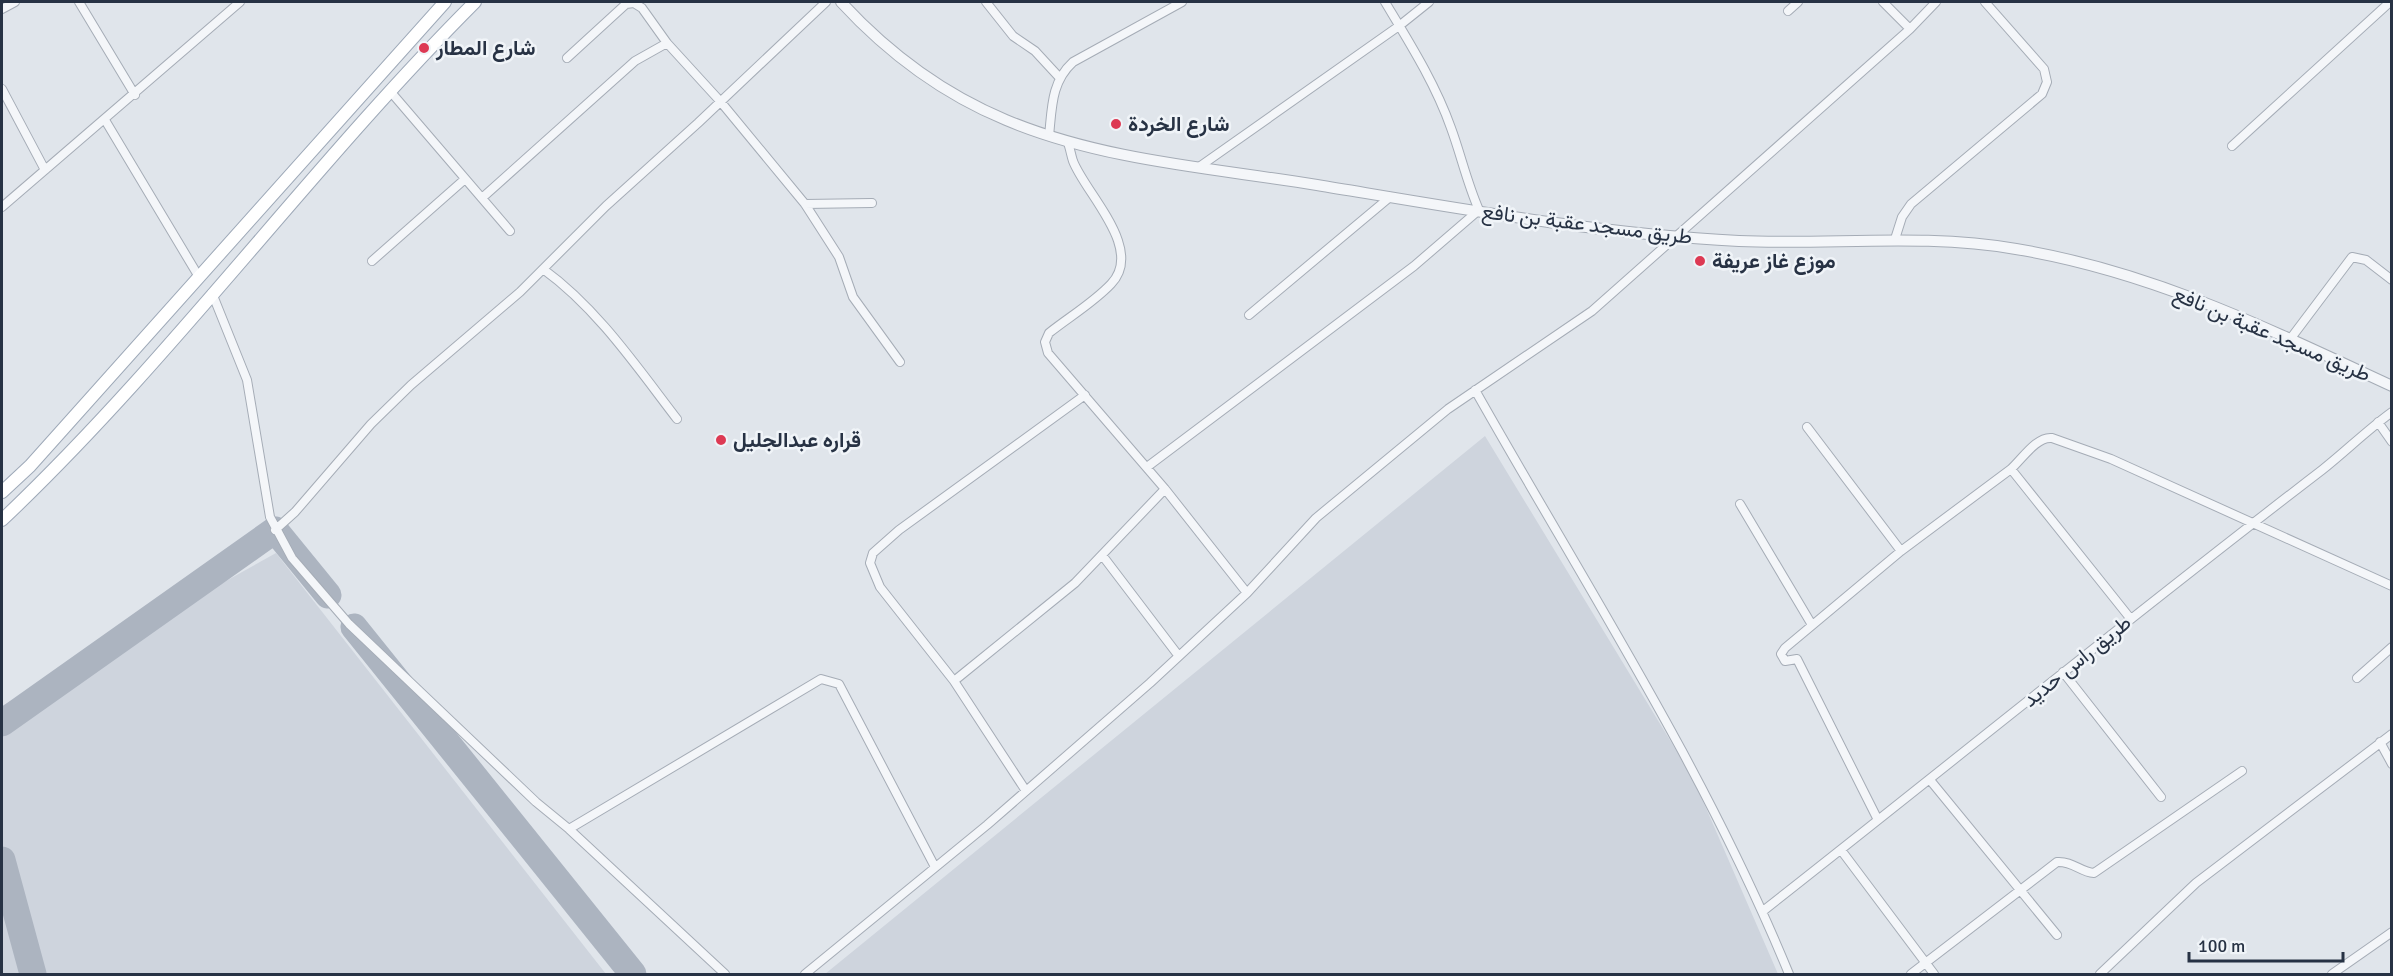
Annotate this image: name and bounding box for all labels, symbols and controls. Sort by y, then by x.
place label: شارع المطار [435,35,536,62]
marker: شارع المطار [417,41,431,55]
place label: شارع الخردة [1128,111,1230,138]
marker: شارع الخردة [1109,117,1123,131]
street label: طريق مسجد عقبة بن نافع [1480,198,1694,251]
place label: موزع غاز عريفة [1712,248,1836,275]
marker: موزع غاز عريفة [1693,254,1707,268]
street label: طريق مسجد عقبة بن نافع [2169,281,2375,388]
place label: قراره عبدالجليل [733,427,861,453]
marker: قراره عبدالجليل [714,433,728,447]
street label: طريق راس حديد [2017,609,2137,713]
scale bar [2189,925,2344,963]
text: 100 m [2198,935,2245,957]

